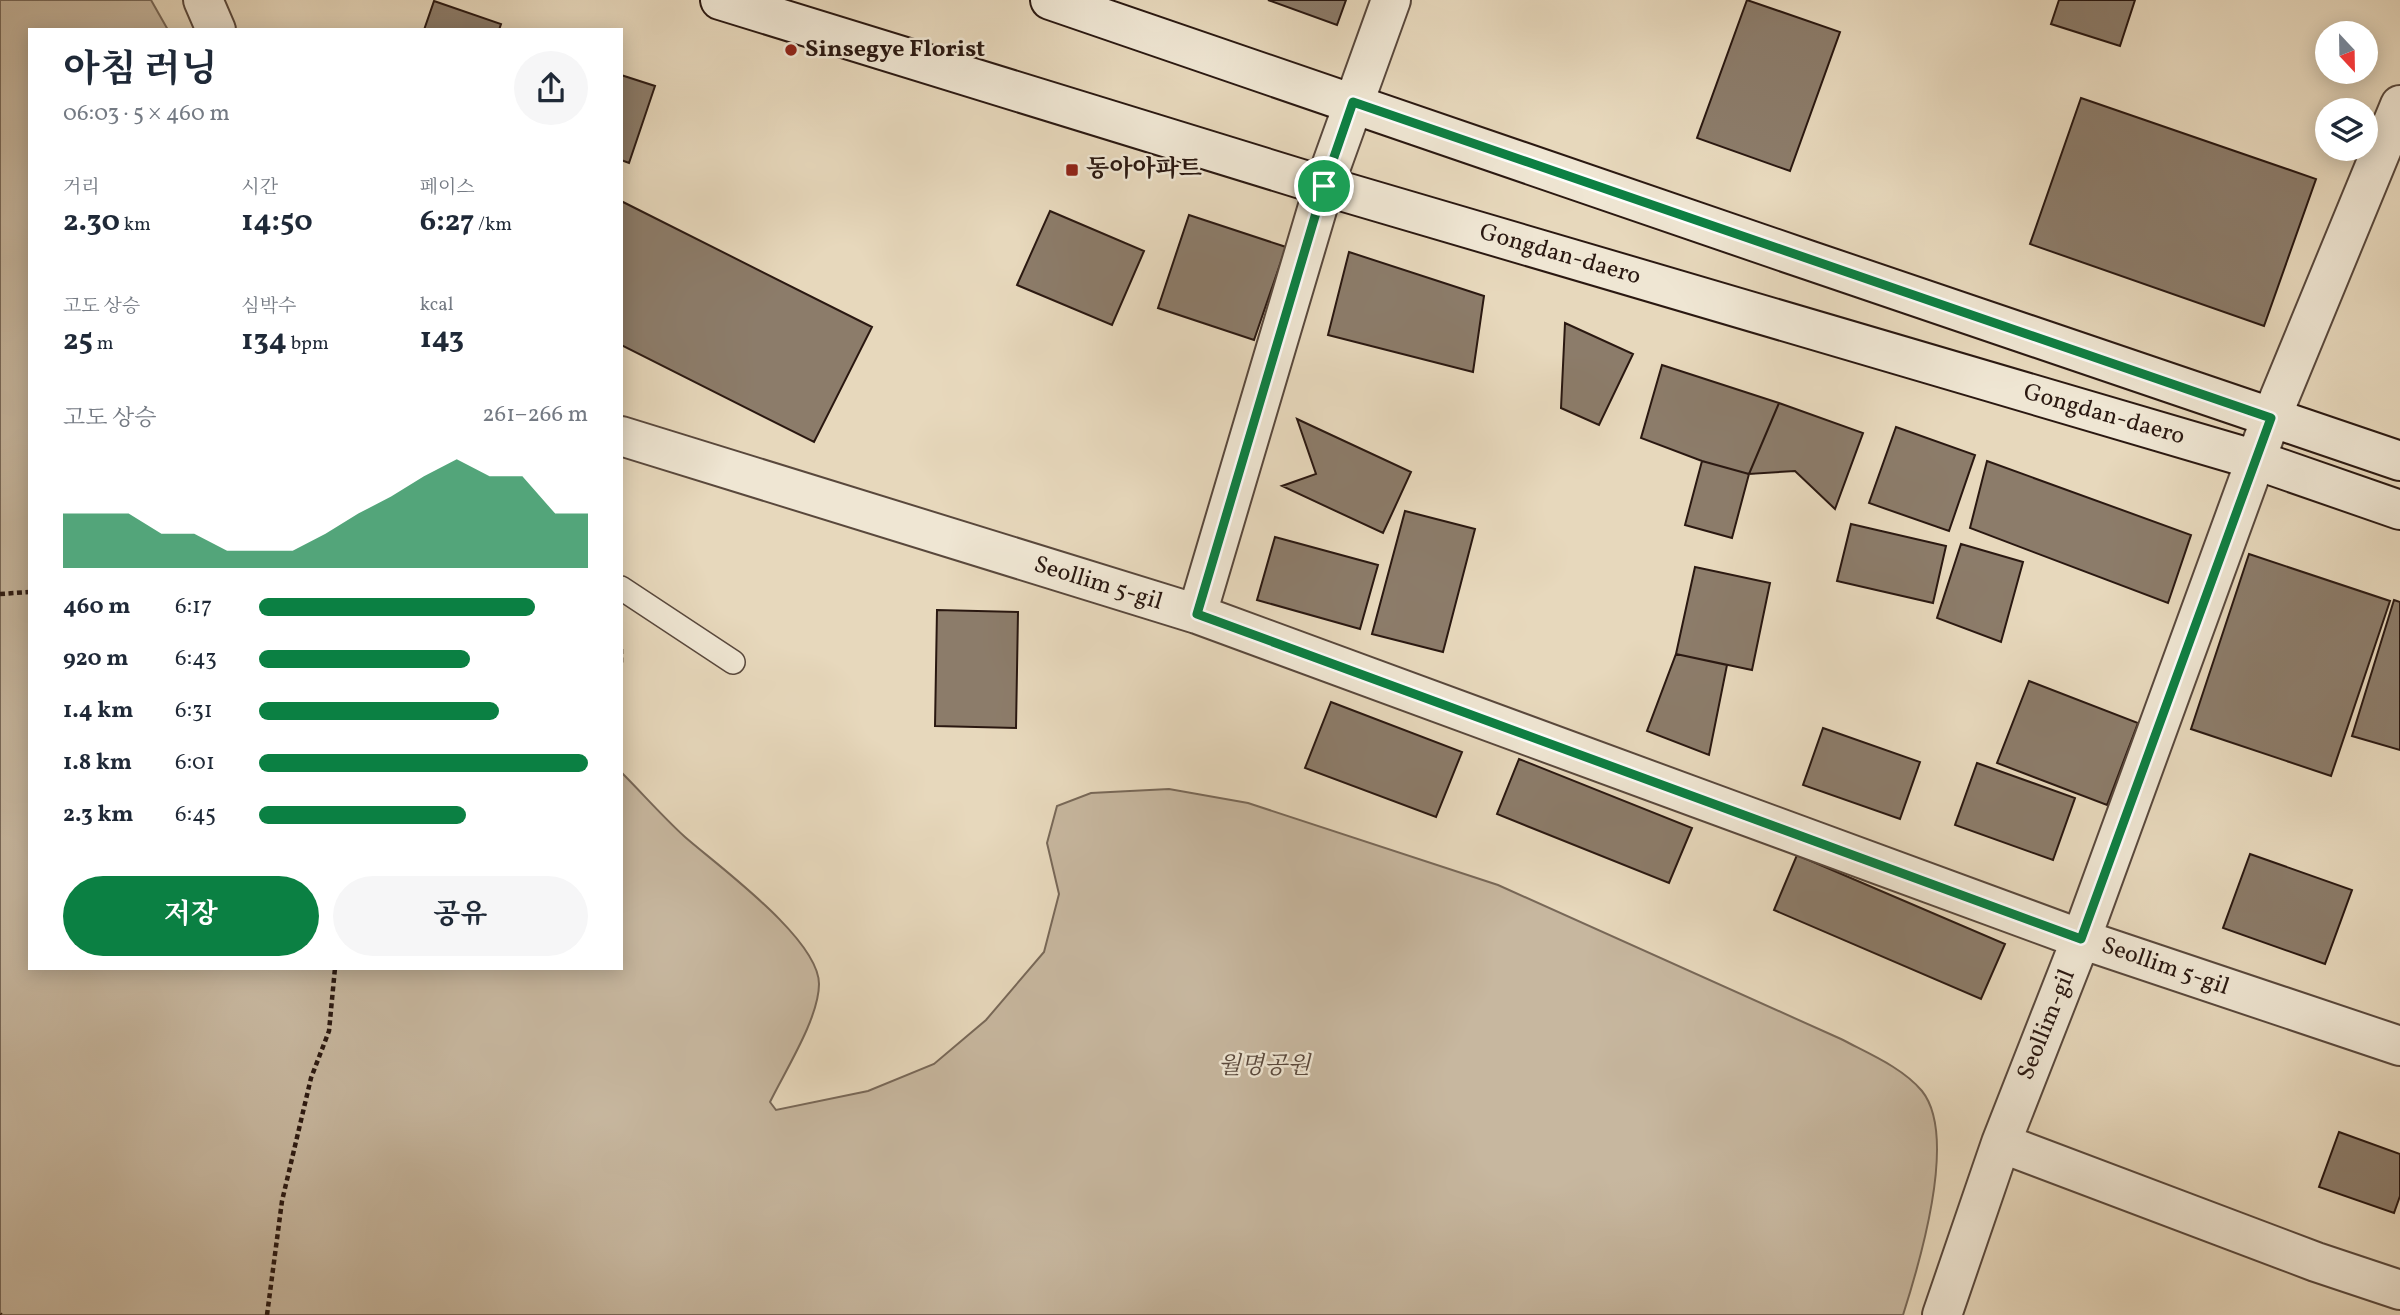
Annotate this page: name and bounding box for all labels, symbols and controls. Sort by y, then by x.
north arrow [2315,21,2378,84]
map controls [2315,21,2378,161]
place label: Sinsegye Florist [805,33,985,67]
marker: Sinsegye Florist [783,42,799,58]
text: 아침 러닝 [63,45,217,98]
button: share [514,51,588,125]
text: 06:03 · 5 × 460 m [63,98,230,130]
button: layers [2315,98,2378,161]
place label: 동아아파트 [1086,153,1202,187]
pin [1294,156,1354,216]
marker: 동아아파트 [1064,162,1080,178]
icon: arrive [1305,167,1343,205]
text: 거리 [63,175,100,201]
text: 시간 [241,175,278,201]
text: 페이스 [420,175,475,201]
text: 2.30 [63,201,120,243]
text: 14:50 [241,201,313,243]
text: 6:27 [420,201,474,243]
text: km [120,212,151,238]
text: /km [474,212,512,238]
street label: Gongdan-daero [1475,216,1645,294]
text: kcal [420,292,453,318]
text: 고도 상승 [63,294,140,320]
text: 심박수 [241,294,296,320]
text: 143 [420,318,464,360]
text: 25 [63,320,93,362]
text: 134 [241,320,287,362]
text: m [93,331,114,357]
text: bpm [287,331,329,357]
street label: Gongdan-daero [2019,376,2189,454]
text: 261–266 m [482,399,588,431]
text: 고도 상승 [63,403,156,435]
street label: Seollim 5-gil [1029,548,1167,620]
text: 460 m [63,591,130,623]
text: 6:17 [175,591,212,623]
text: 920 m [63,643,129,675]
text: 6:43 [175,643,217,675]
text: 1.4 km [63,695,134,727]
text: 6:31 [175,695,213,727]
text: 1.8 km [63,747,132,779]
text: 6:01 [175,747,215,779]
text: 2.3 km [63,799,134,831]
text: 6:45 [175,799,216,831]
button: 저장 [63,876,319,956]
button: 공유 [333,876,588,956]
street label: Seollim 5-gil [2097,929,2233,1005]
street label: Seollim-gil [2009,965,2085,1085]
park label: 월명공원 [1218,1050,1312,1084]

